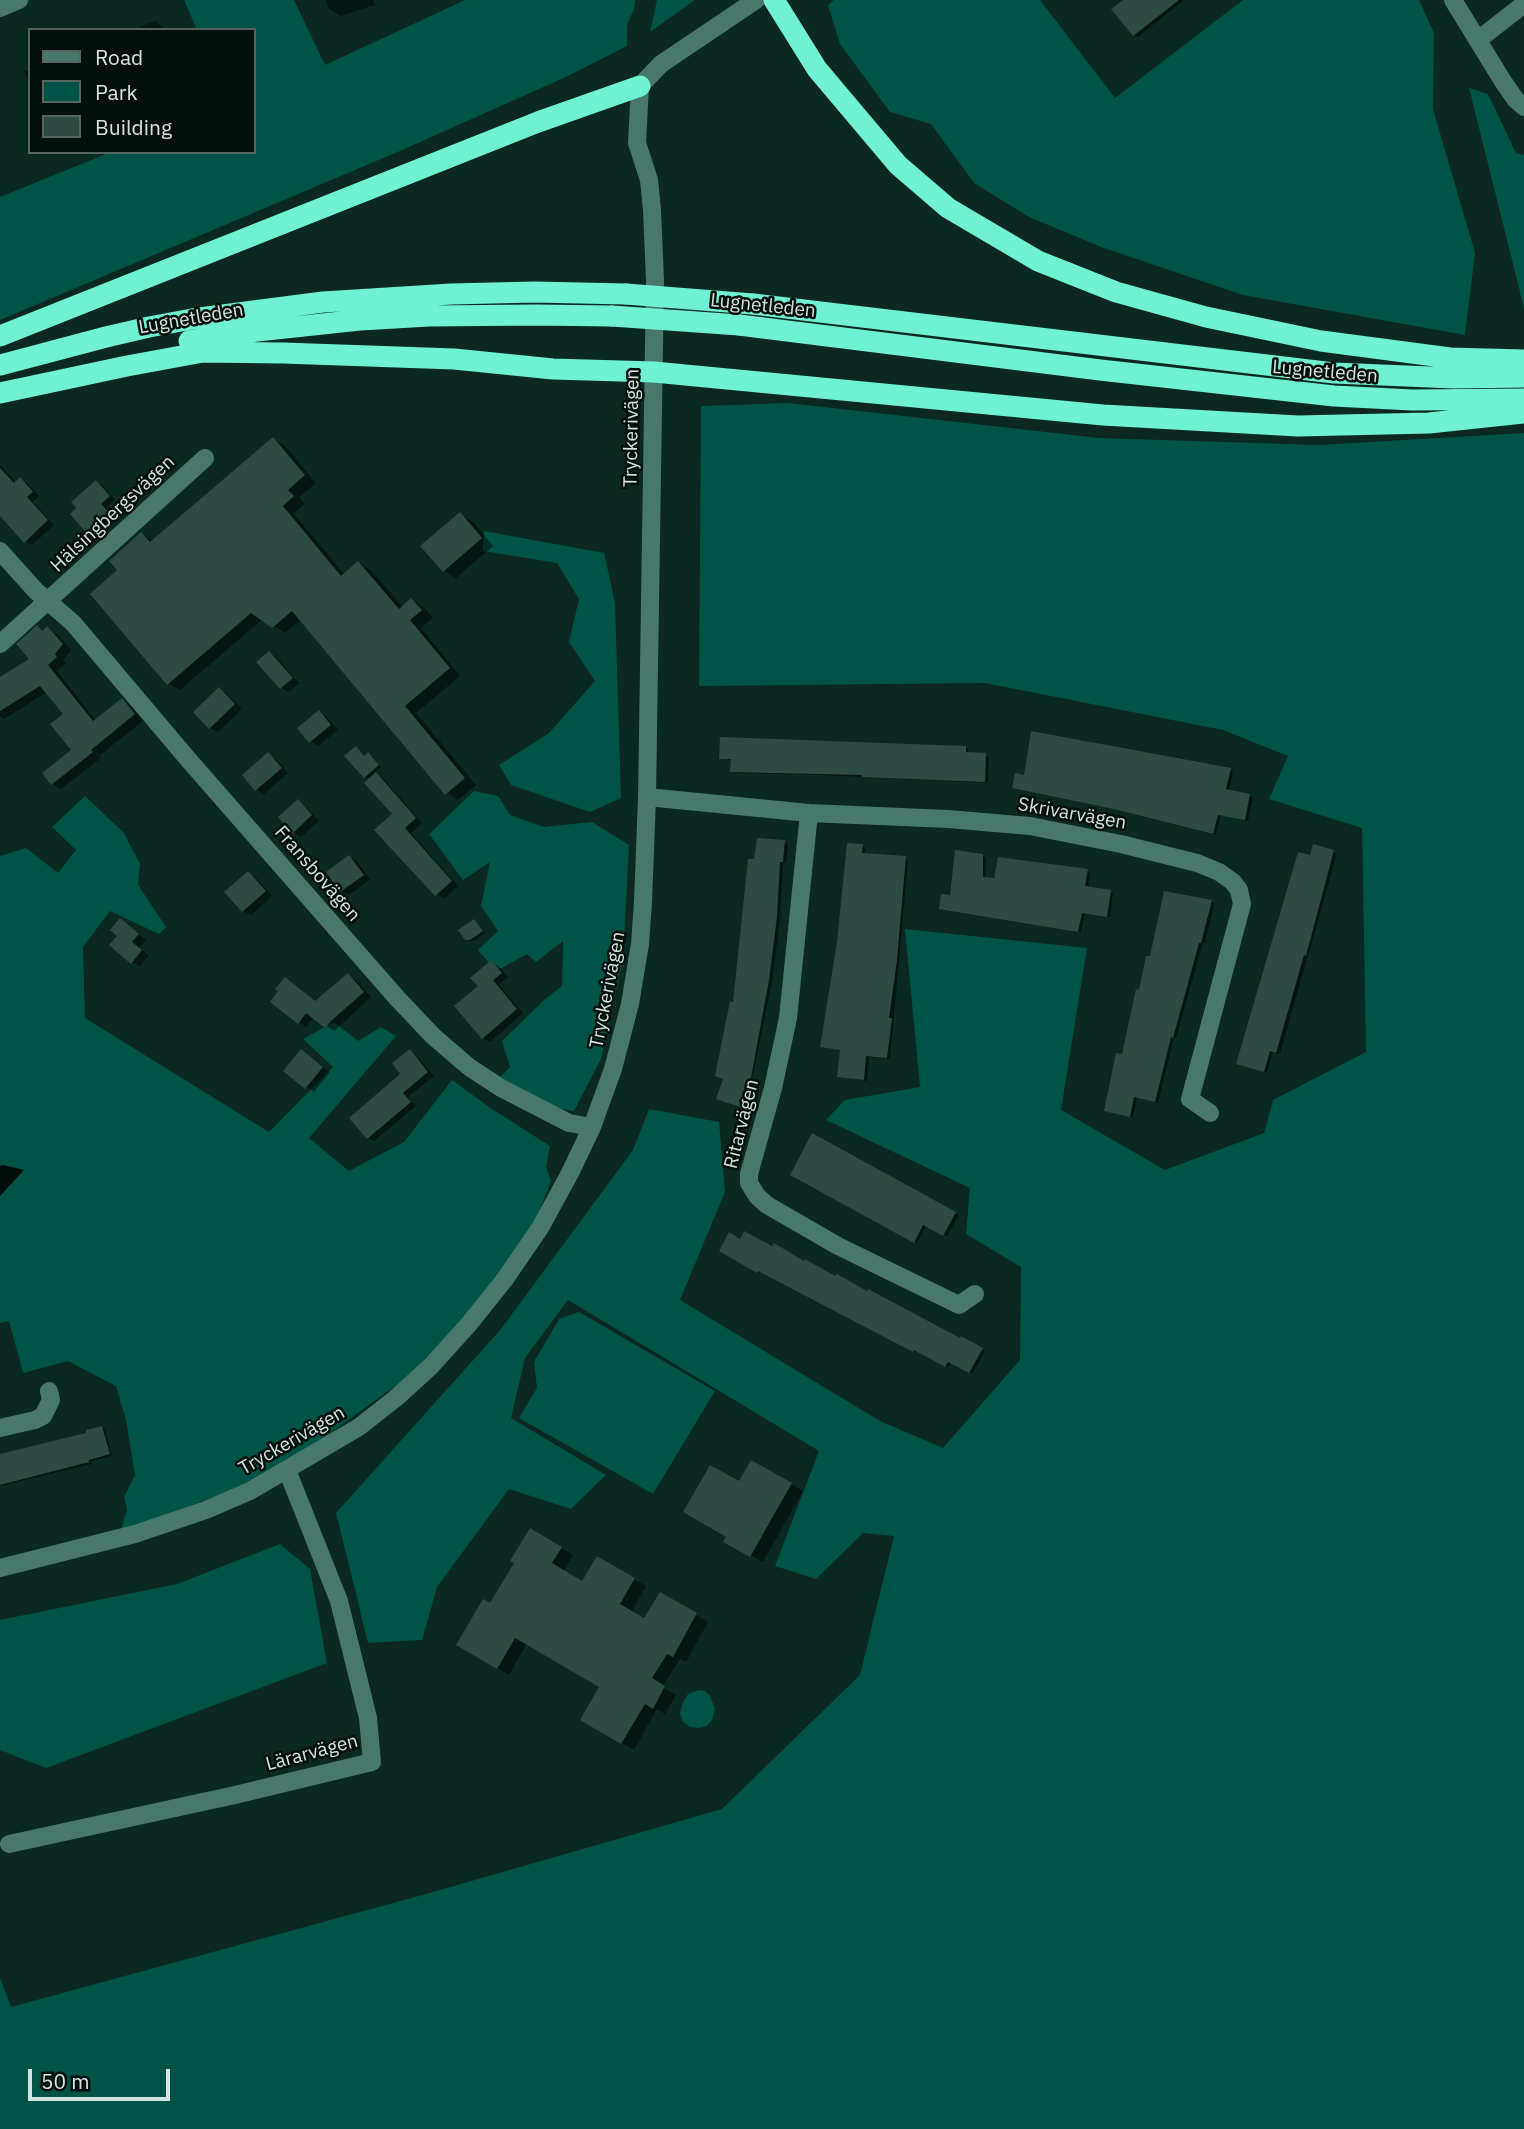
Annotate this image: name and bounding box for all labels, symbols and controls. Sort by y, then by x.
legend [28,28,256,154]
text: Road [95,43,143,71]
text: Park [95,78,138,106]
text: Building [95,113,172,141]
street label: Lugnetleden [709,289,817,323]
street label: Lugnetleden [137,299,245,339]
street label: Lugnetleden [1271,356,1379,388]
street label: Tryckerivägen [620,369,644,487]
street label: Hälsingbergsvägen [46,451,180,577]
street label: Skrivarvägen [1016,793,1128,835]
street label: Fransbovägen [269,822,365,926]
street label: Tryckerivägen [586,930,630,1050]
street label: Ritarvägen [720,1077,764,1171]
street label: Tryckerivägen [235,1402,349,1480]
street label: Lärarvägen [263,1730,361,1776]
scale bar [32,2056,173,2100]
text: 50 m [41,2067,90,2095]

